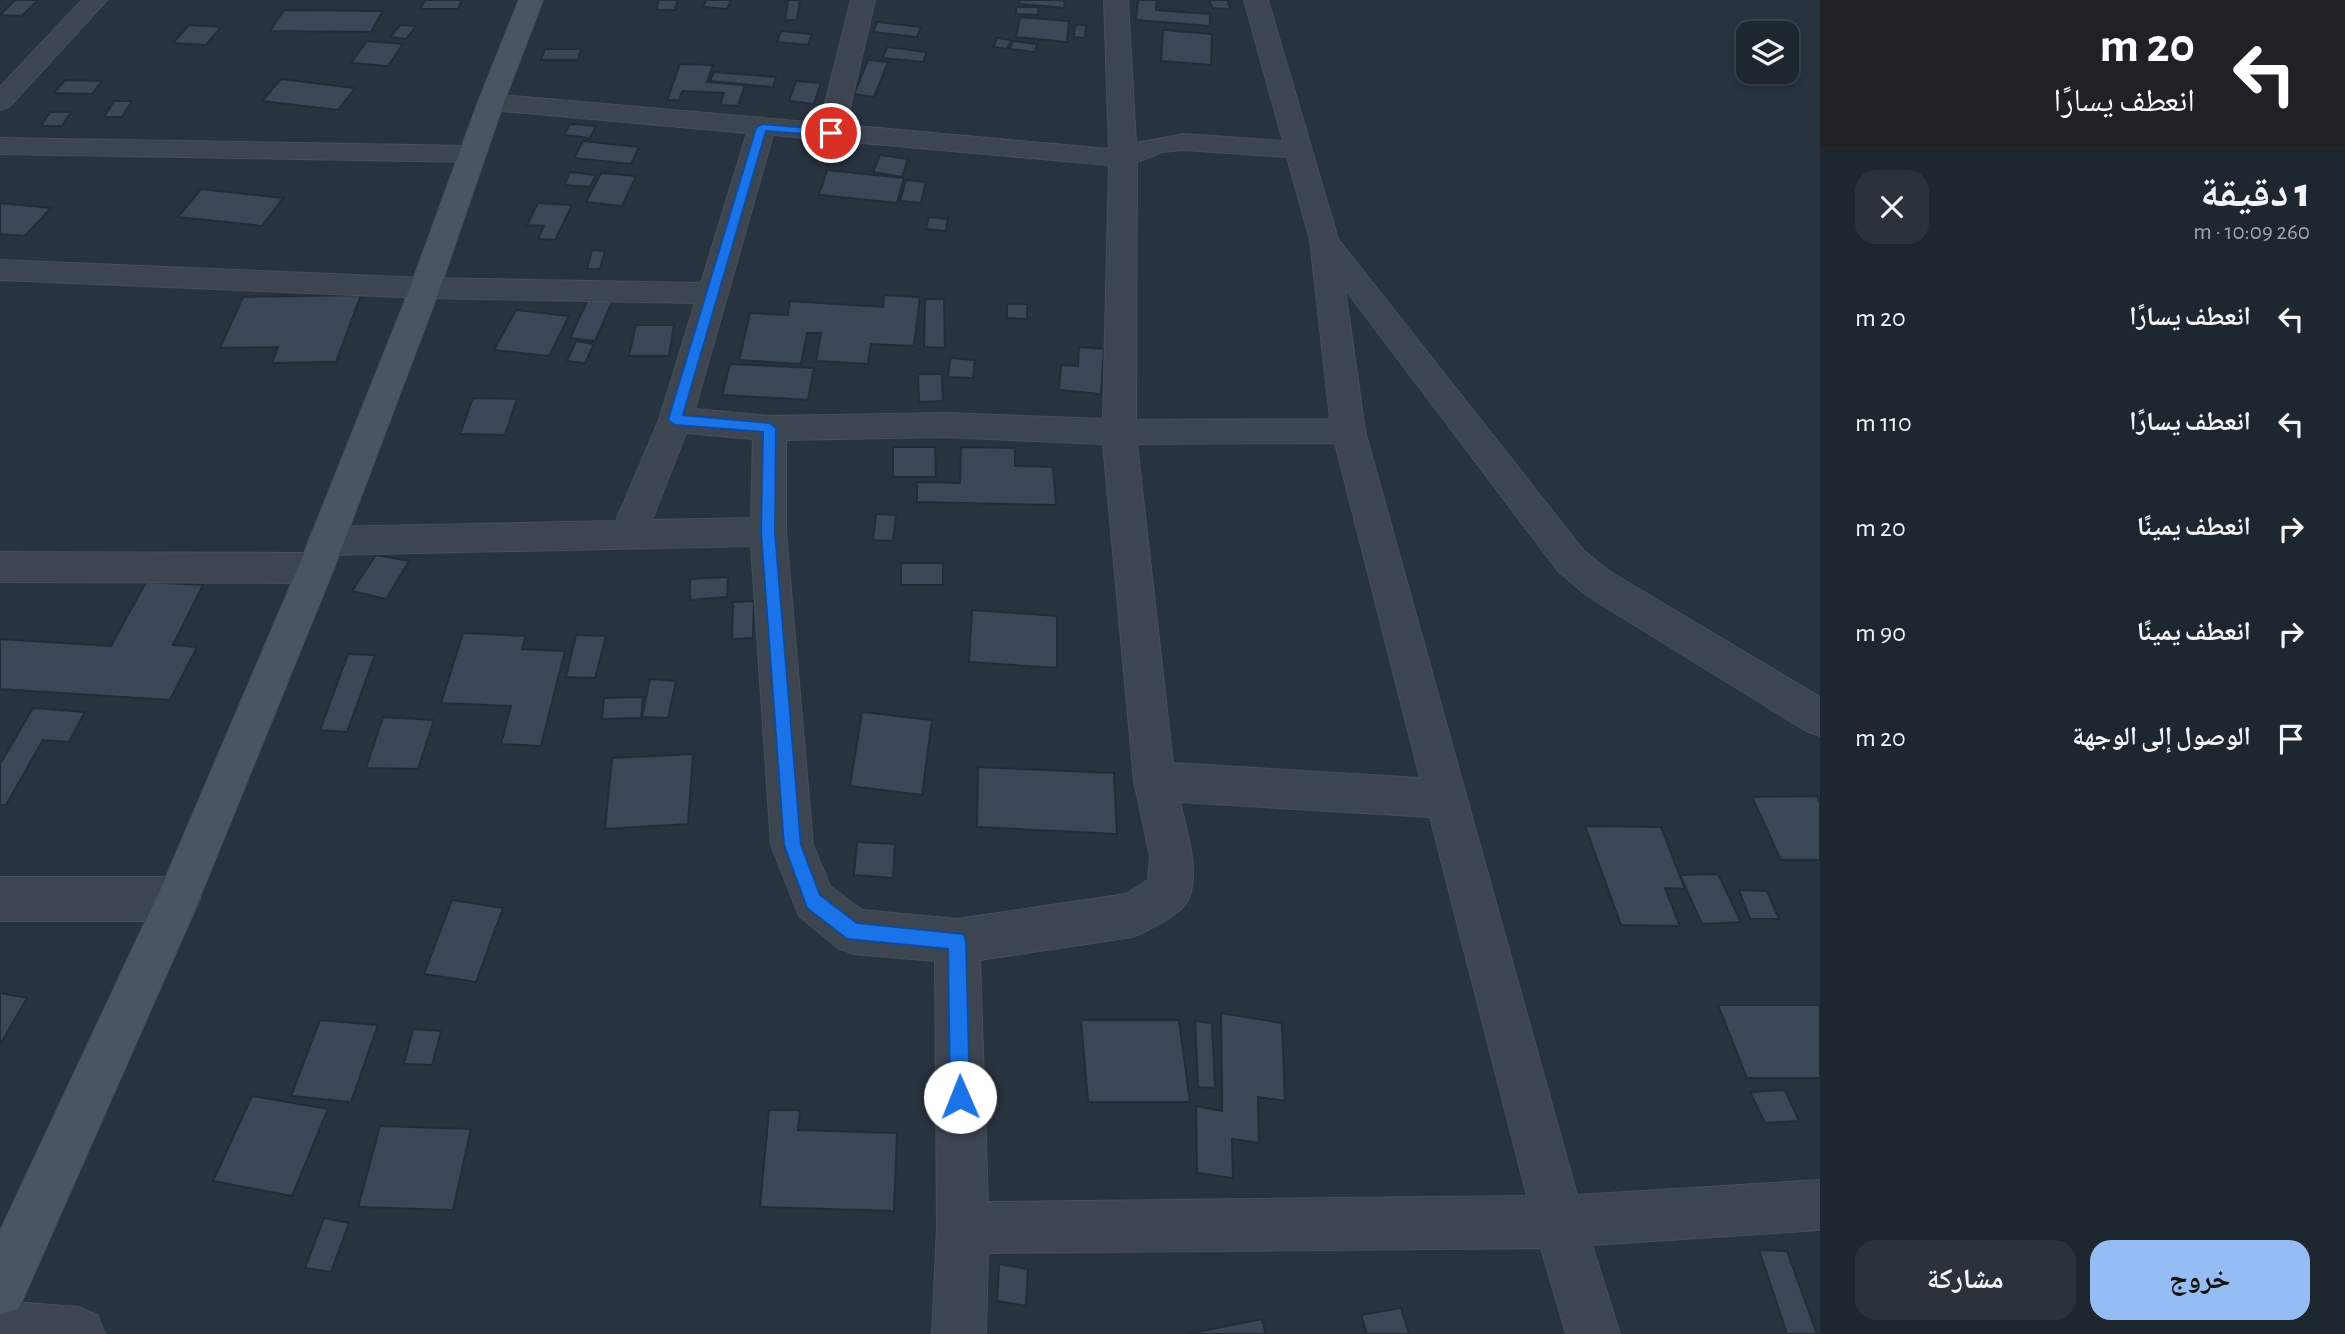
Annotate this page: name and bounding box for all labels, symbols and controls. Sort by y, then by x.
map controls [1736,21,1799,84]
button: layers [1736,21,1799,84]
text: 20 m [2099,22,2195,71]
icon: left [2219,28,2310,119]
text: انعطف يسارًا [2054,85,2195,117]
pin [801,103,861,163]
icon: arrive [812,114,850,152]
button: close [1855,170,1929,244]
text: 1 دقيقة [2200,172,2310,214]
text: 260 m · 10:09 [2193,221,2310,244]
icon: left [2272,300,2310,338]
text: انعطف يسارًا [2129,304,2251,330]
text: 20 m [1855,305,1906,331]
icon: left [2272,405,2310,443]
text: انعطف يسارًا [2129,409,2251,435]
text: 110 m [1855,410,1912,436]
icon: right [2272,510,2310,548]
text: انعطف يمينًا [2137,514,2251,540]
text: 20 m [1855,515,1906,541]
icon: right [2272,615,2310,653]
text: انعطف يمينًا [2137,619,2251,645]
text: 90 m [1855,620,1906,646]
icon: arrive [2272,720,2310,758]
text: الوصول إلى الوجهة [2072,724,2251,750]
text: 20 m [1855,725,1906,751]
position arrow [923,1060,997,1134]
button: مشاركة [1855,1240,2076,1320]
button: خروج [2090,1240,2310,1320]

